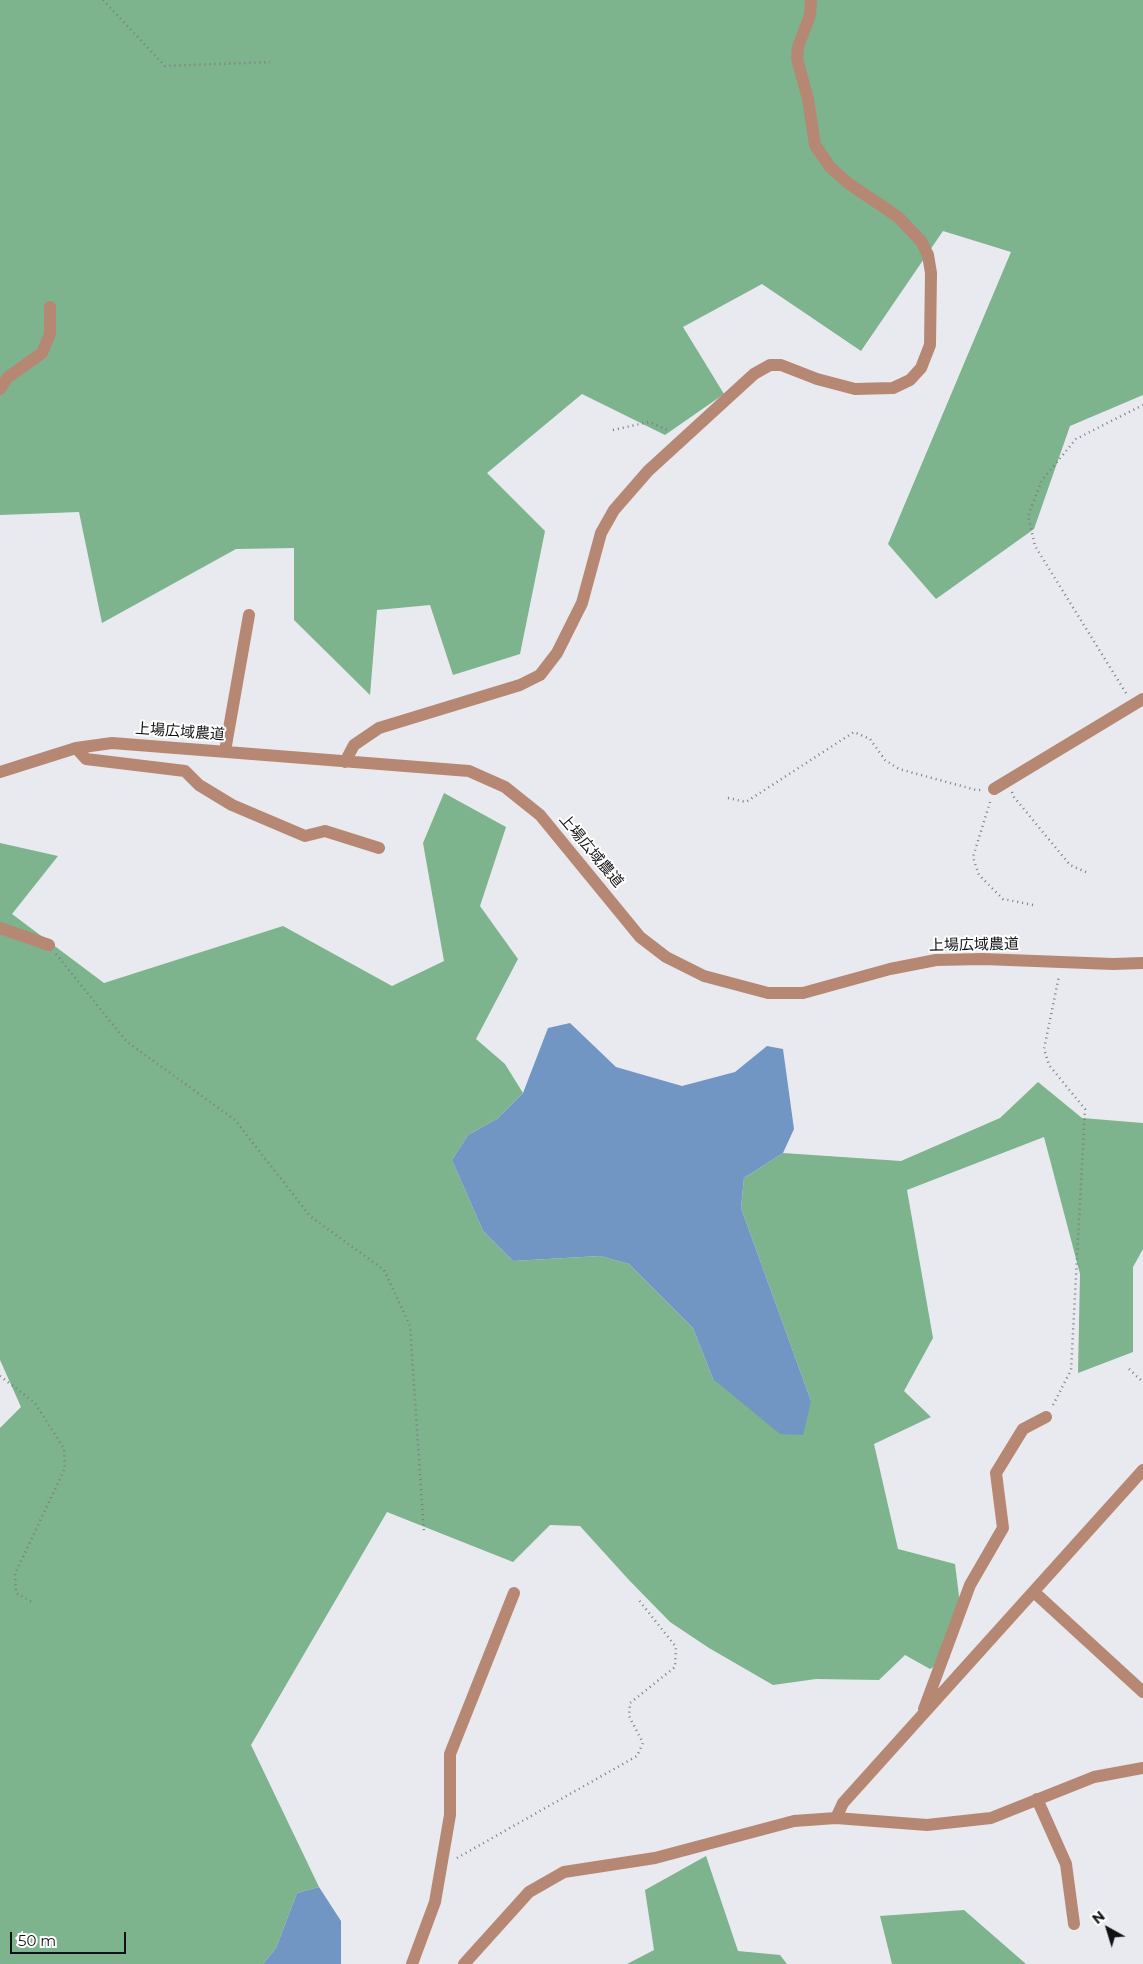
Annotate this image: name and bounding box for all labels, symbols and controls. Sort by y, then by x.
street label: 上場広域農道 [134,720,226,744]
street label: 上場広域農道 [555,811,627,891]
street label: 上場広域農道 [929,935,1019,955]
north arrow [1083,1904,1133,1954]
text: N [1089,1907,1109,1928]
scale bar [12,1922,129,1954]
text: 50 m [18,1931,56,1950]

